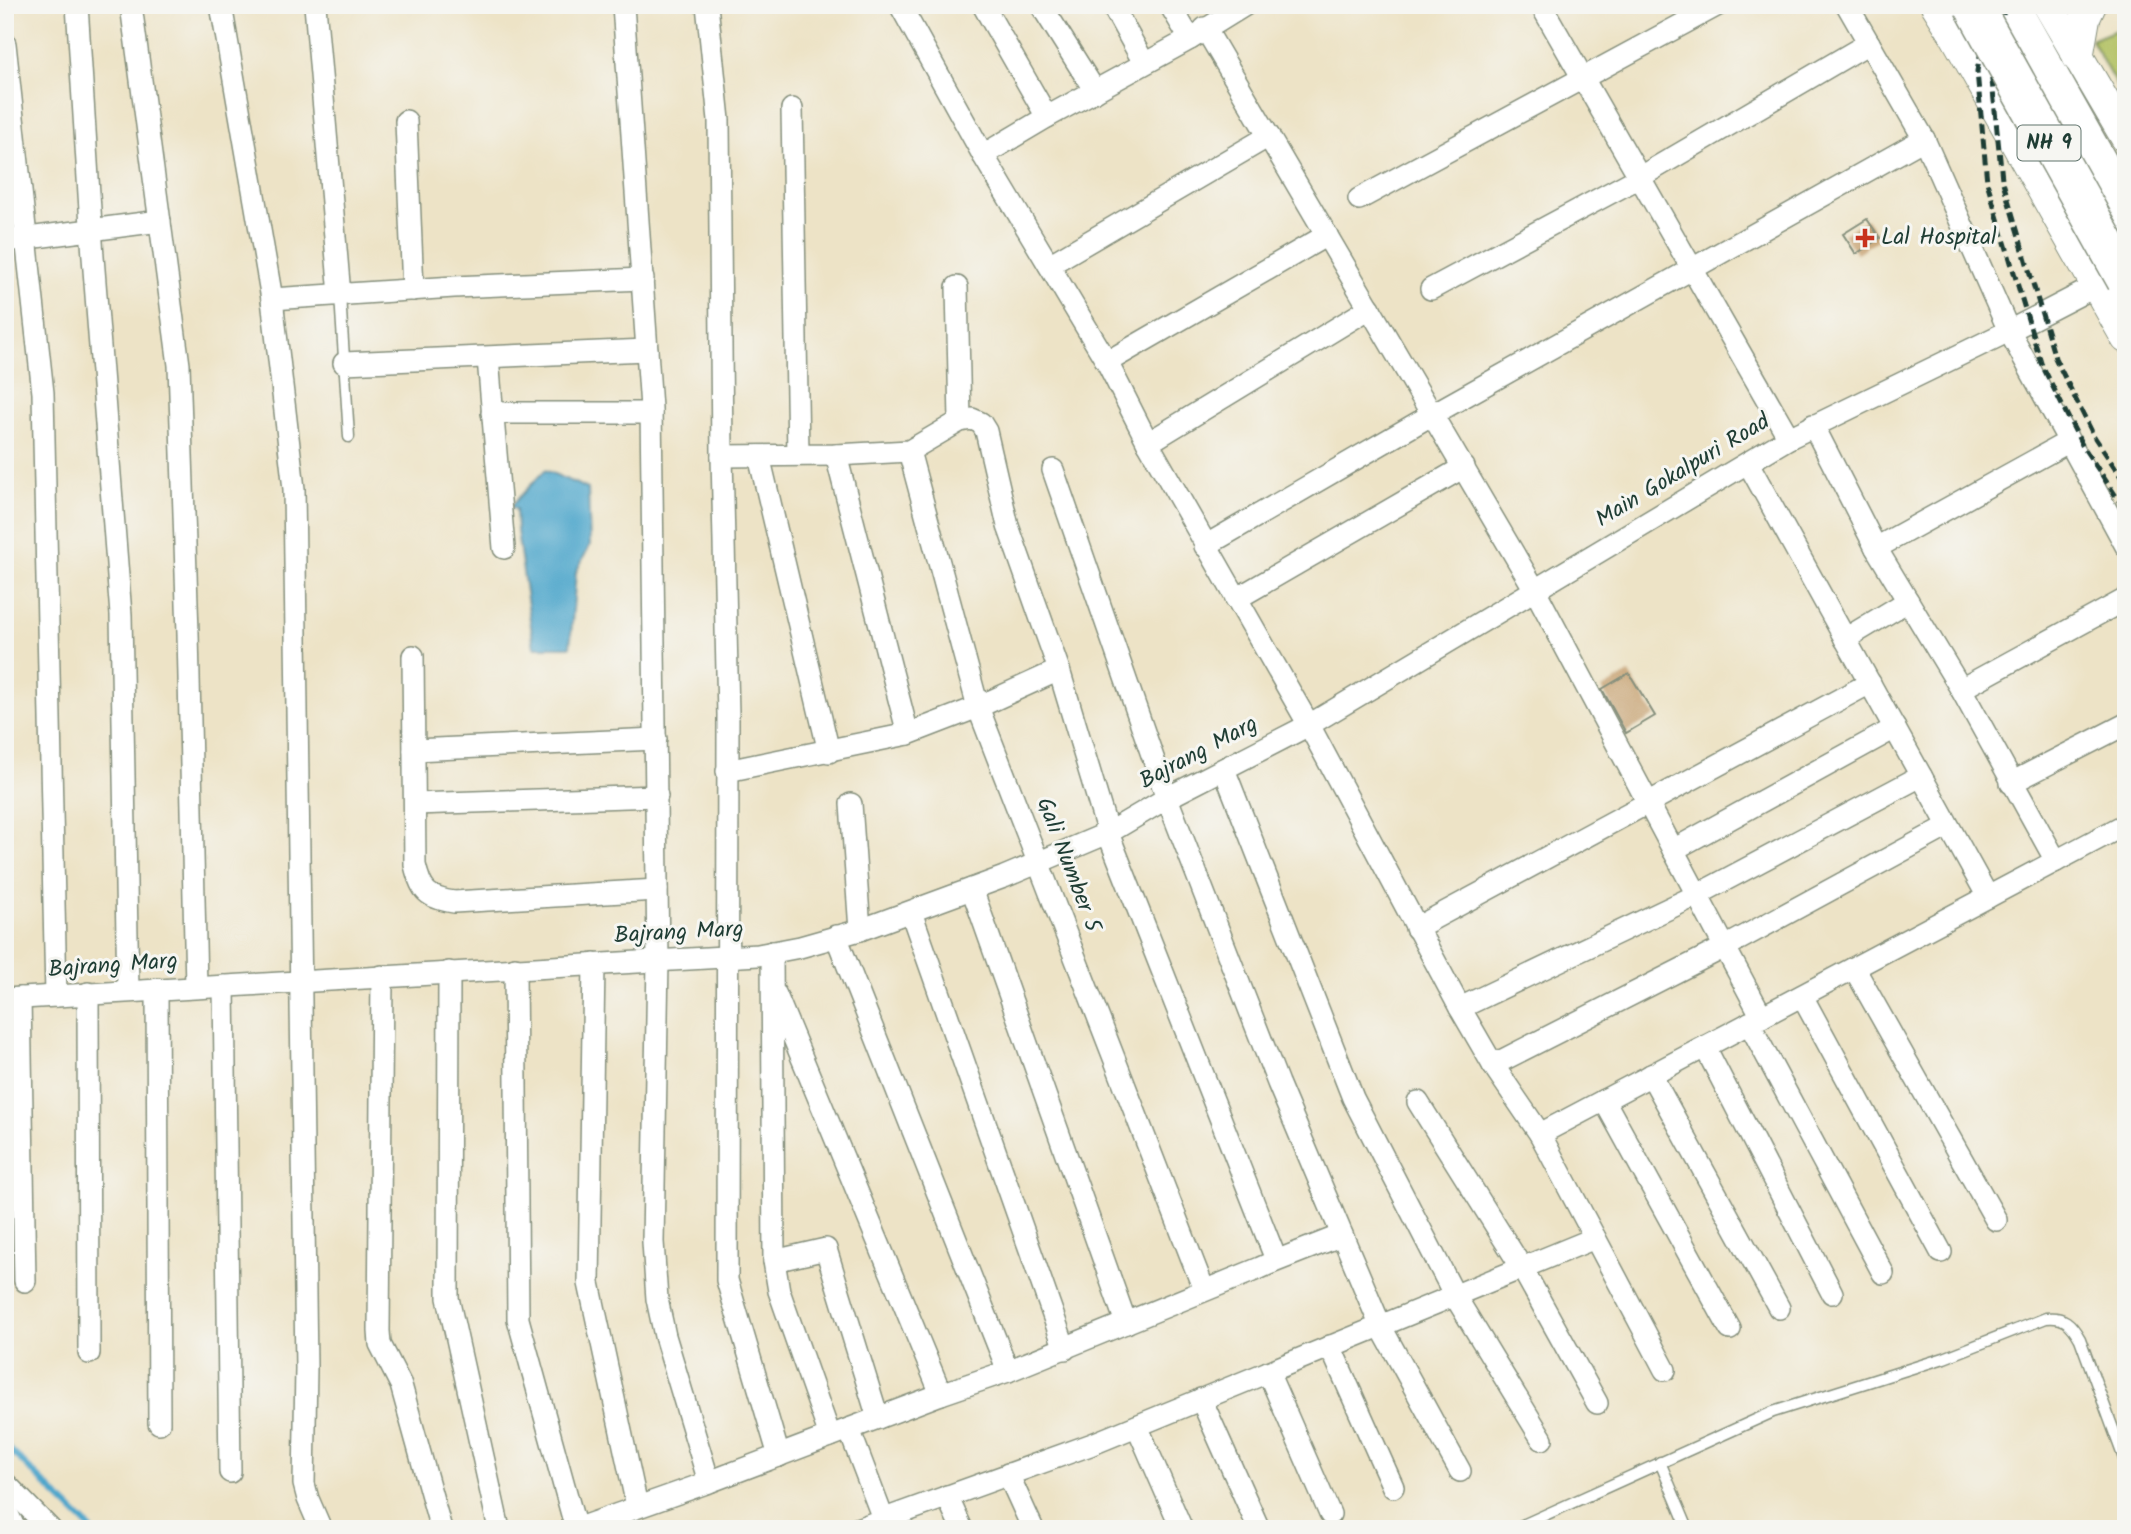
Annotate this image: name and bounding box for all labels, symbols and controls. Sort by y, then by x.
road number: NH 9 [2018,125,2080,160]
place label: Lal Hospital [1881,220,1997,256]
marker: Lal Hospital [1855,228,1875,248]
street label: Main Gokalpuri Road [1589,404,1778,537]
street label: Bajrang Marg [1133,707,1265,799]
street label: Gali Number 5 [1026,792,1111,939]
street label: Bajrang Marg [613,912,745,954]
street label: Bajrang Marg [47,944,179,988]

